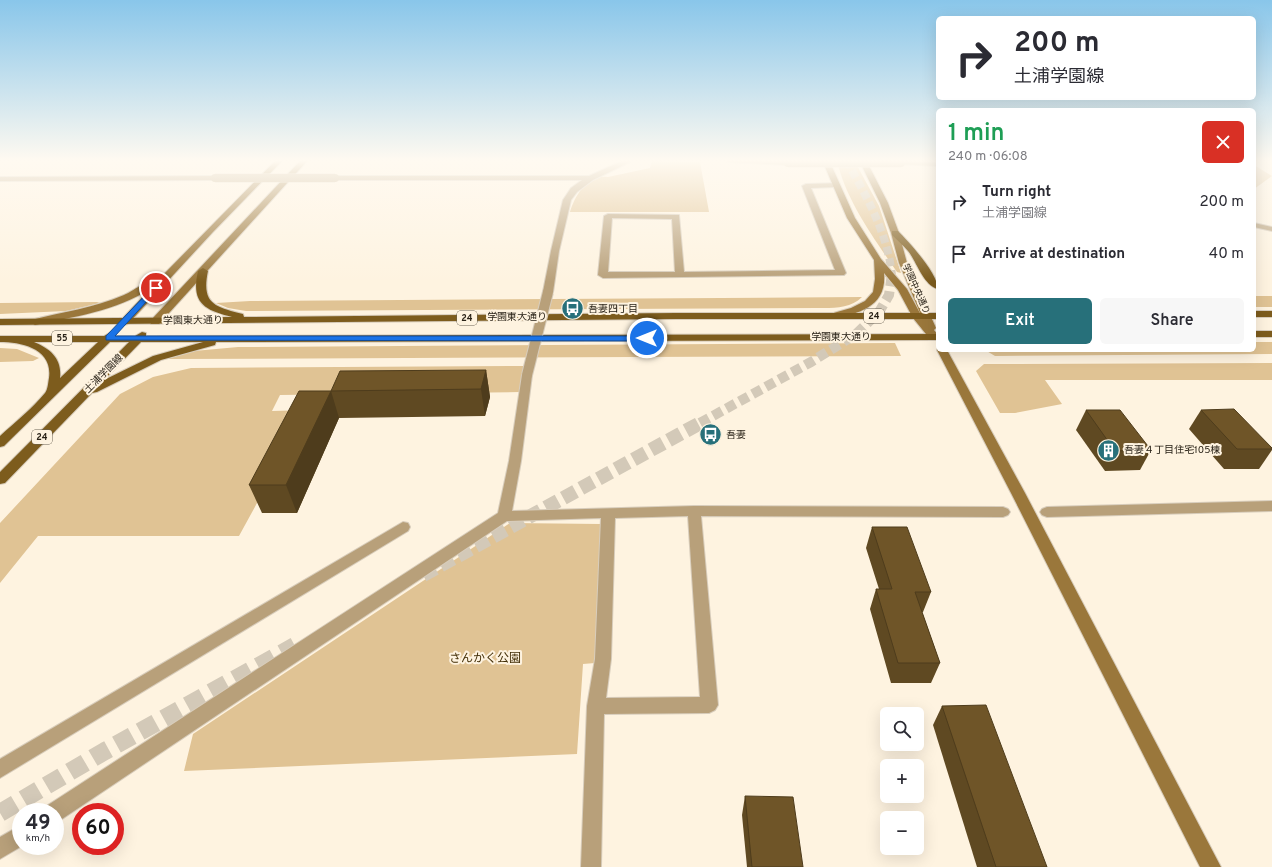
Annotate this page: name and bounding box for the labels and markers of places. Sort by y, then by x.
pin [139,271,173,305]
bus stop icon: 吾妻四丁目 [559,296,585,322]
place label: 吾妻四丁目 [588,303,638,316]
bus stop icon: 吾妻 [698,422,724,448]
place label: 吾妻 [726,429,746,442]
building icon: 吾妻４丁目住宅105棟 [1095,437,1121,463]
place label: 吾妻４丁目住宅105棟 [1124,444,1220,457]

